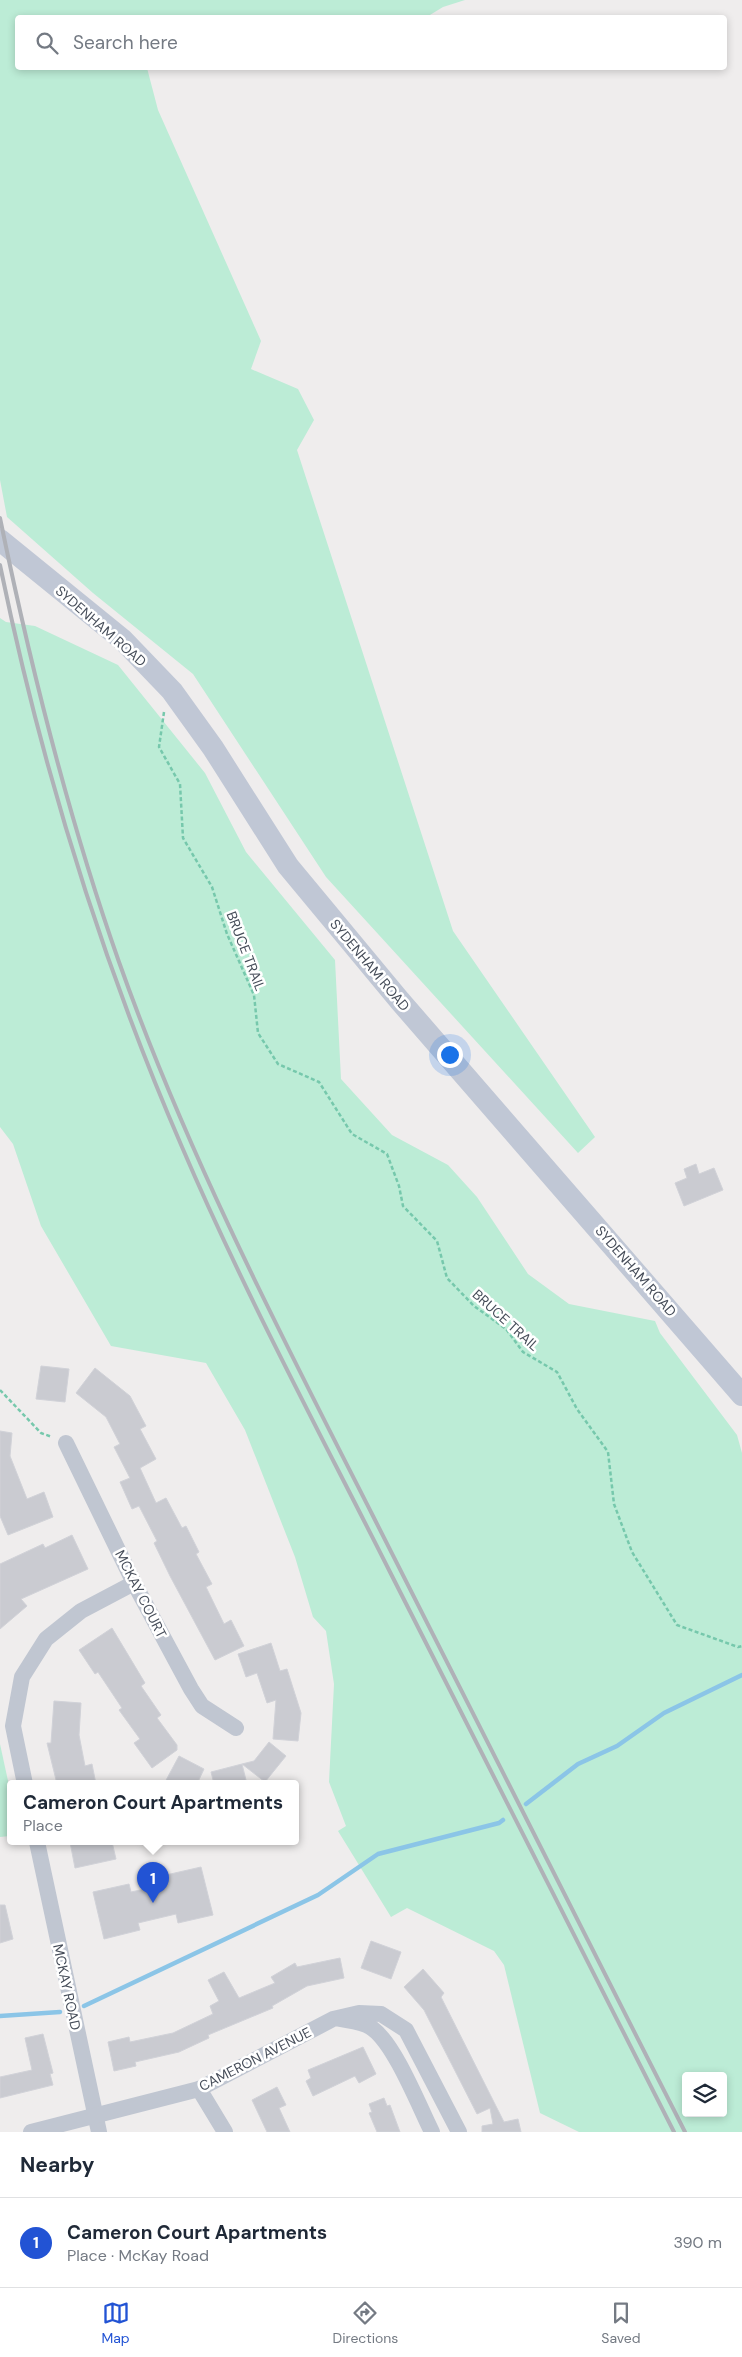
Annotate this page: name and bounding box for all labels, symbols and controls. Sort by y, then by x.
search box [15,15,727,70]
icon: search [33,29,61,57]
text: Search here [73,30,178,55]
street label: SYDENHAM ROAD [52,582,150,670]
street label: BRUCE TRAIL [223,909,269,993]
street label: SYDENHAM ROAD [326,915,414,1015]
your location [437,1042,463,1068]
street label: SYDENHAM ROAD [592,1222,680,1320]
street label: BRUCE TRAIL [469,1285,543,1355]
street label: MCKAY COURT [111,1547,171,1641]
popup [7,1780,299,1845]
text: Cameron Court Apartments [23,1790,283,1815]
text: Place [23,1815,63,1836]
pin: 1 [137,1862,169,1903]
street label: MCKAY ROAD [49,1942,85,2032]
street label: CAMERON AVENUE [196,2023,314,2095]
map controls [682,2072,727,2117]
button: layers [682,2072,727,2117]
text: Nearby [20,2151,94,2179]
text: Cameron Court Apartments [67,2220,327,2245]
text: 1 [33,2232,39,2253]
text: 390 m [674,2232,722,2253]
text: Place · McKay Road [67,2245,209,2266]
tab: Map [101,2299,130,2347]
tab: Directions [333,2299,398,2347]
tab: Saved [601,2299,641,2347]

